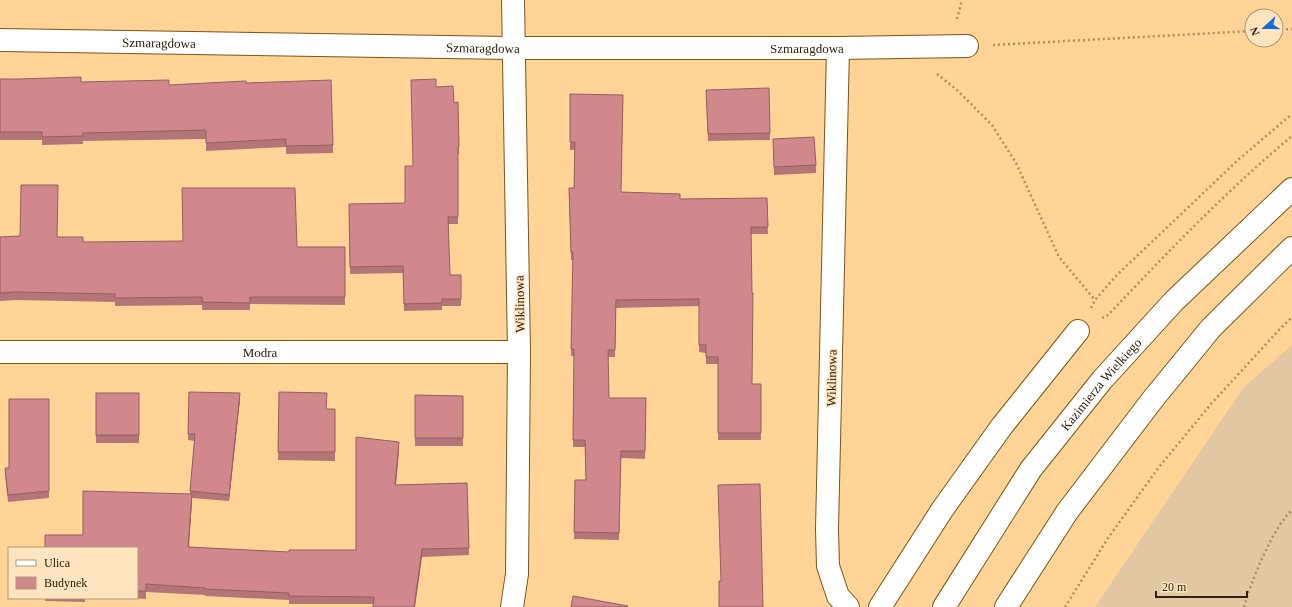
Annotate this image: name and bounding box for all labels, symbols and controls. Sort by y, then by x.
north arrow [1244,8,1284,48]
text: N [1248,26,1262,37]
street label: Szmaragdowa [122,35,196,51]
street label: Szmaragdowa [446,40,520,56]
street label: Szmaragdowa [770,41,844,56]
street label: Wiklinowa [511,275,527,333]
street label: Kazimierza Wielkiego [1058,335,1145,434]
street label: Modra [243,345,278,360]
street label: Wiklinowa [824,349,840,407]
legend [8,547,138,599]
text: Ulica [44,556,71,570]
scale bar [1156,573,1247,599]
text: Budynek [44,576,87,590]
text: 20 m [1162,580,1187,594]

